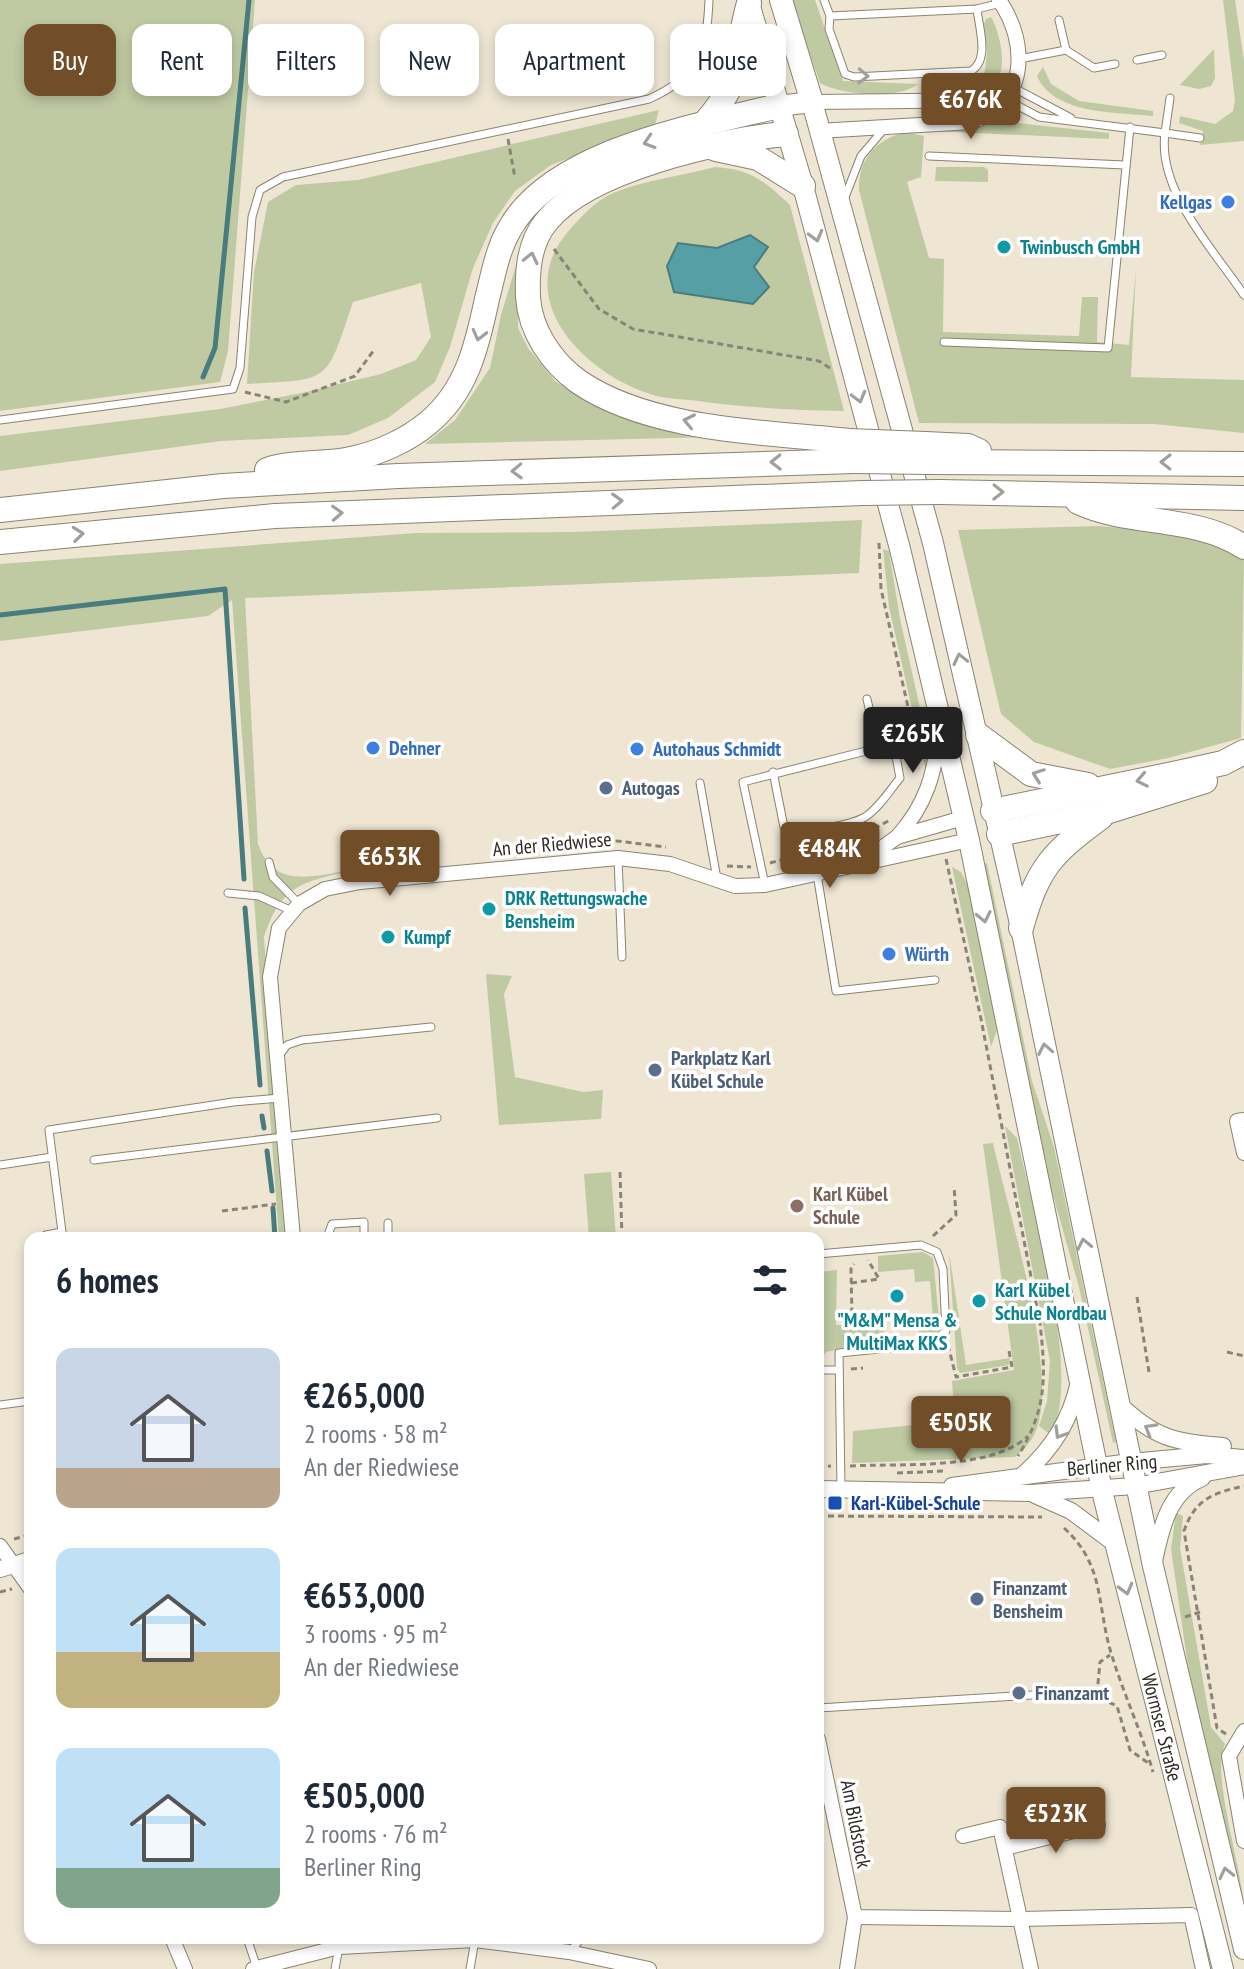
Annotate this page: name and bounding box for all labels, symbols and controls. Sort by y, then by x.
chip: Buy [24,24,116,96]
chip: Rent [132,24,232,96]
chip: Filters [248,24,364,96]
chip: New [380,24,479,96]
chip: Apartment [495,24,654,96]
chip: House [670,24,786,96]
one-way arrow [857,67,869,84]
pin: €676K [915,73,1027,141]
text: €676K [939,82,1003,115]
one-way arrow [643,132,657,148]
place label: Kellgas [1160,189,1212,215]
marker: Kellgas [1219,193,1237,211]
one-way arrow [806,228,823,242]
place label: Twinbusch GmbH [1020,234,1140,260]
marker: Twinbusch GmbH [995,238,1013,256]
one-way arrow [522,251,539,265]
one-way arrow [471,328,488,342]
one-way arrow [849,389,866,403]
one-way arrow [682,413,696,430]
one-way arrow [769,453,782,471]
one-way arrow [1159,453,1172,471]
one-way arrow [510,462,523,479]
one-way arrow [992,484,1005,501]
one-way arrow [611,493,624,510]
one-way arrow [331,505,344,522]
one-way arrow [71,525,84,542]
one-way arrow [952,653,969,667]
pin: €265K [857,707,969,775]
text: €265K [881,716,945,749]
place label: Dehner [389,735,441,761]
place label: Autohaus Schmidt [652,736,781,762]
marker: Dehner [364,739,382,757]
marker: Autohaus Schmidt [628,740,646,758]
one-way arrow [1032,769,1046,785]
one-way arrow [1135,771,1148,788]
place label: Autogas [621,775,680,801]
marker: Autogas [597,779,615,797]
pin: €484K [774,822,886,890]
street label: An der Riedwiese [491,826,613,862]
pin: €653K [334,830,446,898]
text: €484K [798,831,862,864]
text: €653K [358,839,422,872]
place label: DRK Rettungswache Bensheim [505,885,648,934]
marker: DRK Rettungswache Bensheim [480,900,498,918]
one-way arrow [975,909,992,923]
place label: Kumpf [404,924,452,950]
marker: Kumpf [379,928,397,946]
place label: Würth [904,941,949,967]
marker: Würth [880,945,898,963]
one-way arrow [1037,1043,1054,1056]
place label: Parkplatz Karl Kübel Schule [671,1045,771,1094]
marker: Parkplatz Karl Kübel Schule [646,1061,664,1079]
place label: Karl Kübel Schule [813,1181,888,1230]
marker: Karl Kübel Schule [788,1197,806,1215]
one-way arrow [1077,1237,1094,1251]
text: 6 homes [56,1258,159,1302]
icon: filters [748,1258,792,1302]
place label: Karl Kübel Schule Nordbau [995,1277,1107,1326]
marker: "M&M" Mensa & MultiMax KKS [888,1287,906,1305]
marker: Karl Kübel Schule Nordbau [970,1292,988,1310]
place label: "M&M" Mensa & MultiMax KKS [837,1307,957,1356]
text: €265,000 [304,1373,425,1417]
icon: home [120,1380,216,1476]
pin: €505K [905,1396,1017,1464]
text: €505K [929,1405,993,1438]
text: 2 rooms · 58 m² [304,1417,448,1450]
one-way arrow [1144,1423,1159,1439]
one-way arrow [1054,1424,1070,1439]
street label: Berliner Ring [1066,1448,1158,1482]
text: An der Riedwiese [304,1450,459,1483]
place label: Karl-Kübel-Schule [851,1490,981,1516]
marker: Karl-Kübel-Schule [826,1494,844,1512]
text: €653,000 [304,1573,425,1617]
place label: Finanzamt Bensheim [993,1575,1067,1624]
icon: home [120,1580,216,1676]
one-way arrow [1117,1582,1134,1596]
marker: Finanzamt Bensheim [968,1590,986,1608]
text: 3 rooms · 95 m² [304,1617,448,1650]
text: An der Riedwiese [304,1650,459,1683]
street label: Wormser Straße [1136,1671,1188,1784]
place label: Finanzamt [1035,1680,1109,1706]
marker: Finanzamt [1010,1684,1028,1702]
text: €505,000 [304,1773,425,1817]
street label: Am Bildstock [835,1778,877,1871]
icon: home [120,1780,216,1876]
pin: €523K [1000,1787,1112,1855]
text: €523K [1024,1796,1088,1829]
text: 2 rooms · 76 m² [304,1817,448,1850]
text: Berliner Ring [304,1850,421,1883]
one-way arrow [1219,1867,1236,1881]

